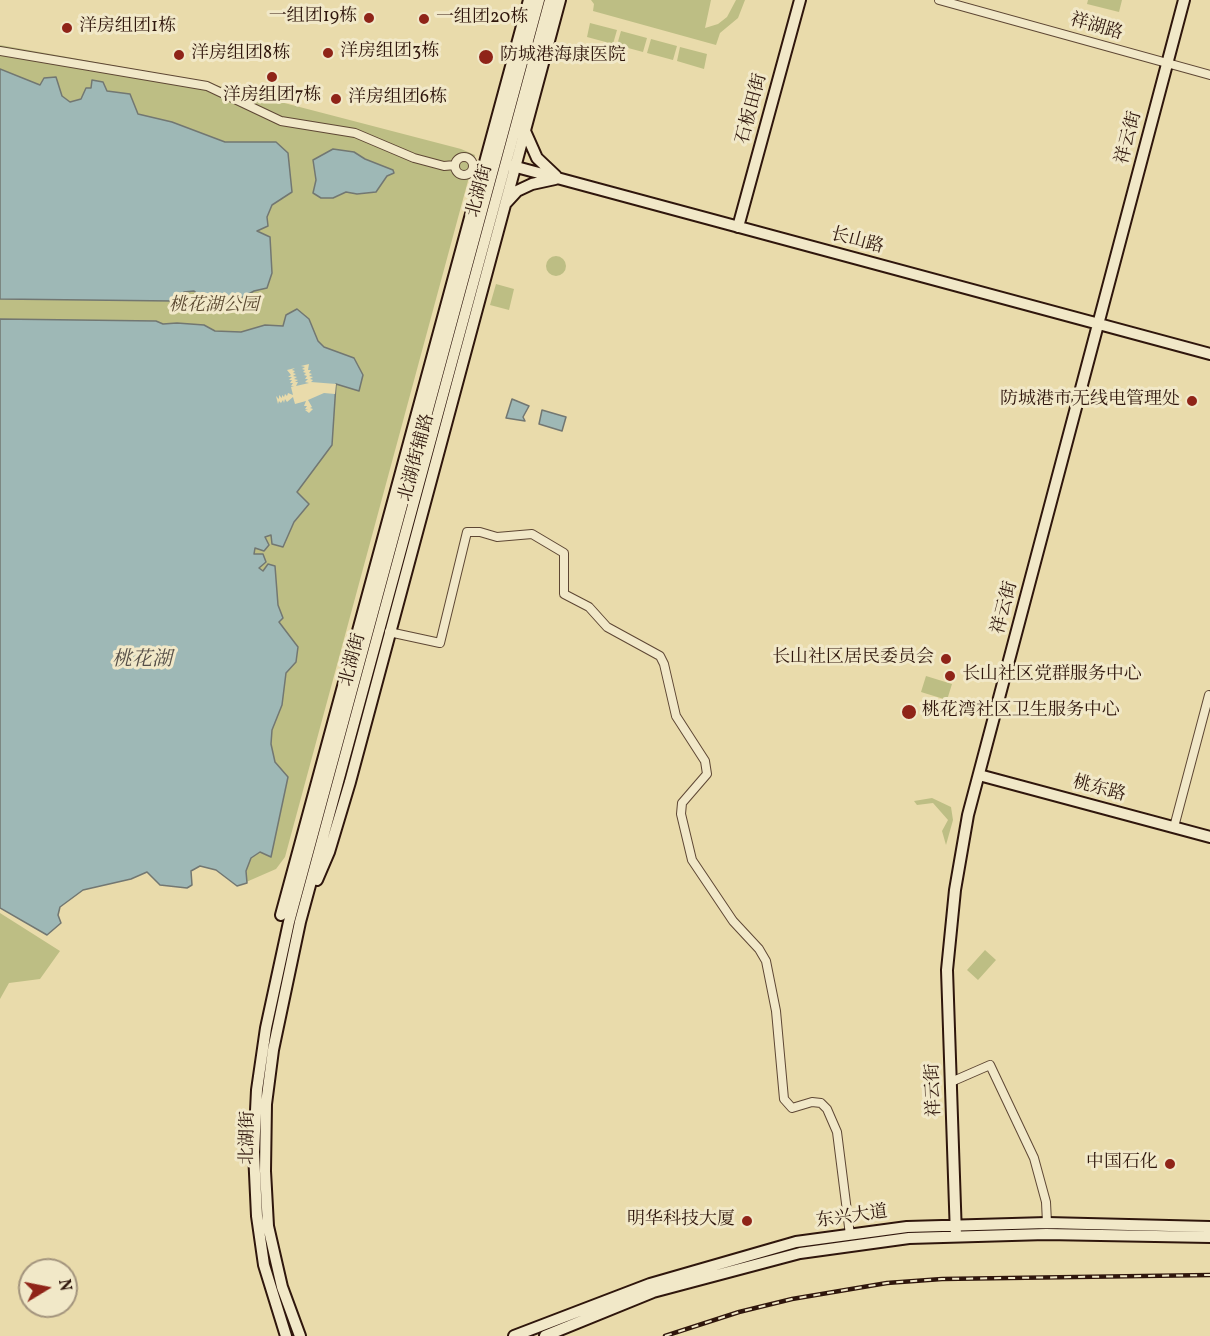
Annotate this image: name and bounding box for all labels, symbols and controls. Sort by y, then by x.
place label: 一组团19栋 [269,7,357,29]
place label: 一组团20栋 [436,8,528,30]
street label: 祥湖路 [1067,10,1125,46]
marker: 一组团19栋 [362,11,376,25]
marker: 一组团20栋 [417,12,431,26]
place label: 洋房组团1栋 [79,17,176,39]
marker: 洋房组团1栋 [60,21,74,35]
place label: 洋房组团3栋 [340,42,439,64]
place label: 洋房组团8栋 [191,44,290,66]
marker: 洋房组团3栋 [321,46,335,60]
place label: 防城港海康医院 [500,46,626,68]
marker: 洋房组团8栋 [172,48,186,62]
marker: 防城港海康医院 [477,48,495,66]
marker: 洋房组团7栋 [265,70,279,84]
street label: 石板田街 [733,71,773,147]
place label: 洋房组团7栋 [223,86,321,108]
place label: 洋房组团6栋 [348,88,447,110]
marker: 洋房组团6栋 [329,92,343,106]
street label: 祥云街 [1113,109,1147,167]
street label: 北湖街 [464,162,498,220]
street label: 长山路 [828,225,886,259]
park label: 桃花湖公园 [169,296,259,318]
place label: 防城港市无线电管理处 [1000,390,1180,412]
marker: 防城港市无线电管理处 [1185,394,1199,408]
street label: 北湖街辅路 [396,412,440,504]
street label: 祥云街 [989,579,1023,637]
street label: 北湖街 [337,631,371,689]
place label: 长山社区居民委员会 [772,648,934,670]
water label: 桃花湖 [112,649,172,673]
marker: 长山社区居民委员会 [939,652,953,666]
place label: 长山社区党群服务中心 [962,665,1142,687]
marker: 长山社区党群服务中心 [943,669,957,683]
place label: 桃花湾社区卫生服务中心 [922,701,1120,723]
marker: 桃花湾社区卫生服务中心 [900,703,918,721]
street label: 桃东路 [1070,773,1128,807]
street label: 祥云街 [923,1063,947,1117]
street label: 北湖街 [238,1111,260,1165]
place label: 中国石化 [1086,1153,1158,1175]
marker: 中国石化 [1163,1157,1177,1171]
street label: 东兴大道 [815,1202,889,1234]
place label: 明华科技大厦 [627,1210,735,1232]
marker: 明华科技大厦 [740,1214,754,1228]
north arrow [18,1258,78,1318]
text: N [52,1278,76,1293]

